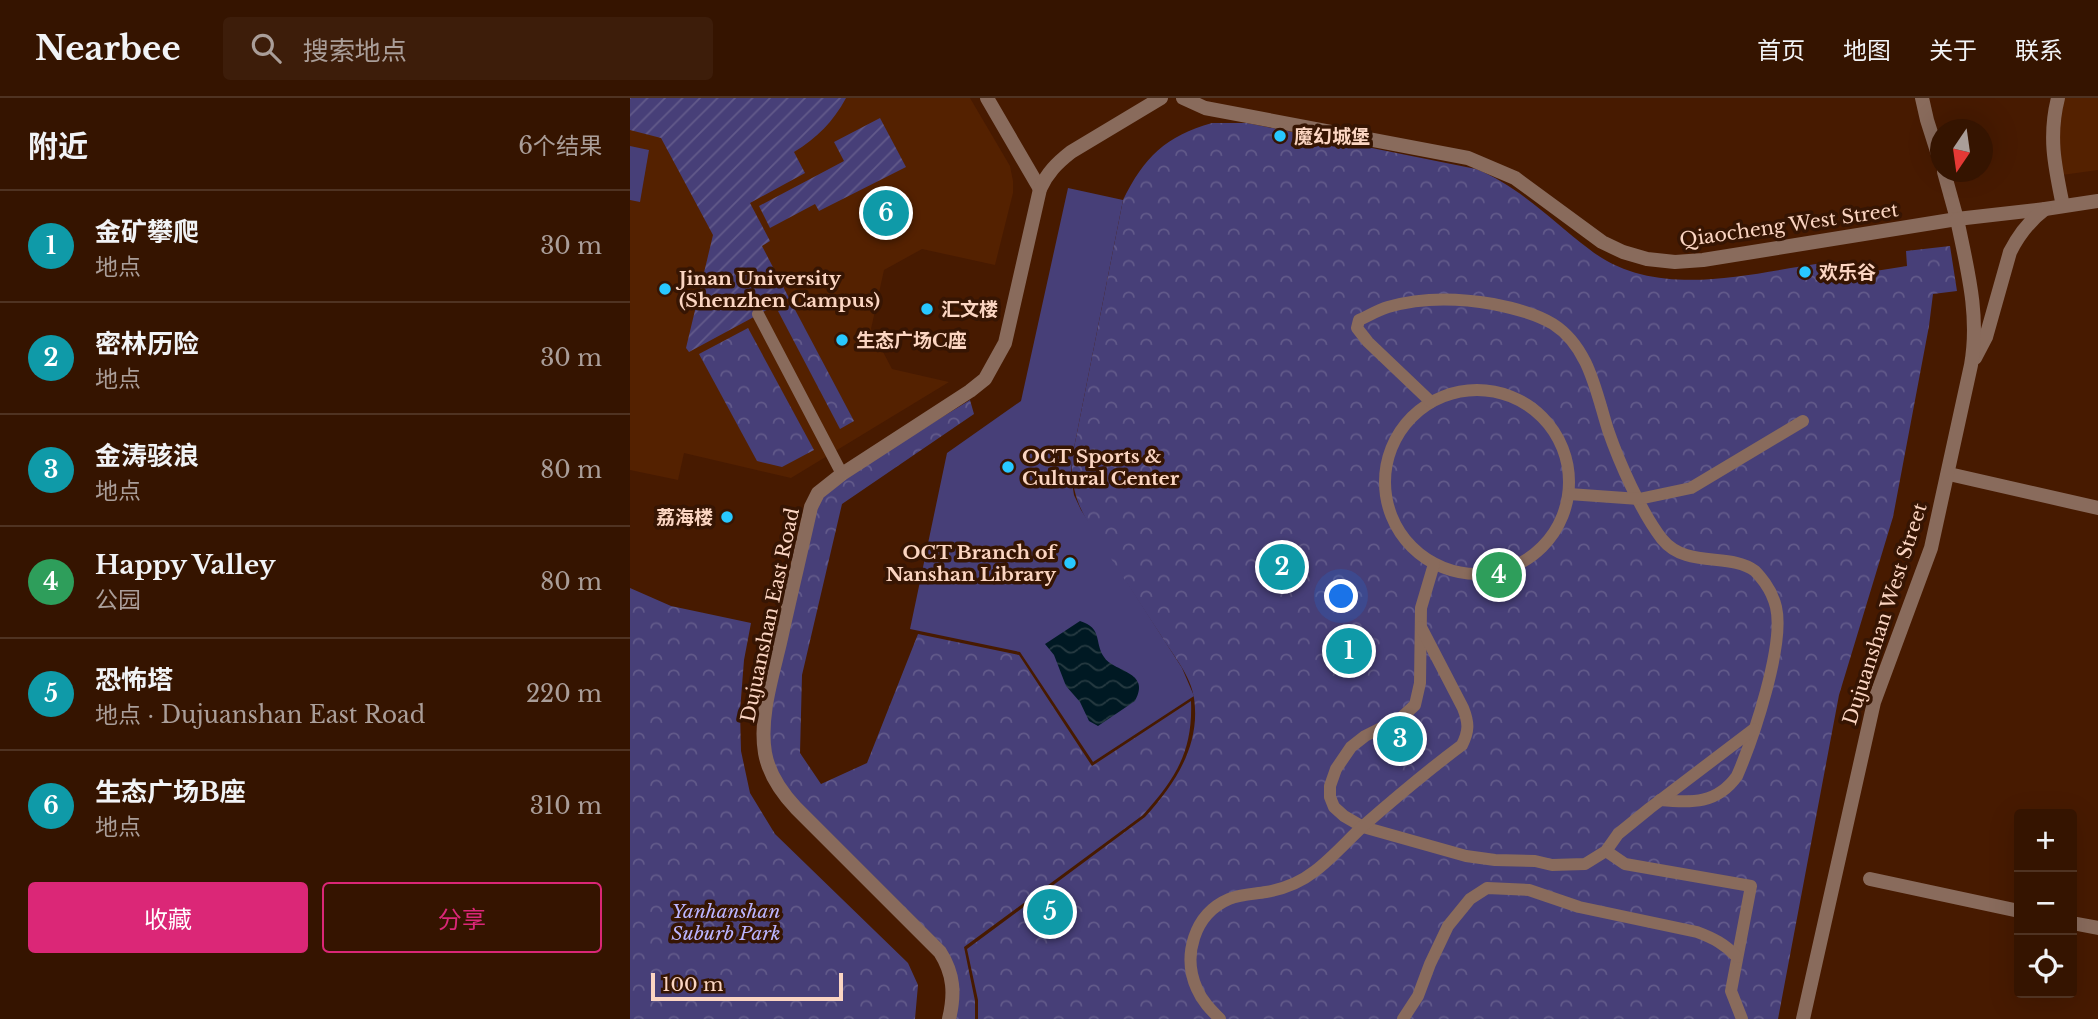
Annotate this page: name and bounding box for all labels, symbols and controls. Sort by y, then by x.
search box [223,17,713,80]
text: Nearbee [35,28,181,69]
icon: search [247,29,285,67]
text: 搜索地点 [303,35,407,67]
text: 首页 [1757,36,1805,65]
text: 地图 [1843,36,1891,65]
text: 关于 [1929,36,1977,65]
text: 联系 [2015,36,2063,65]
north arrow [1930,119,1993,182]
place label: 魔幻城堡 [1294,125,1370,148]
text: 附近 [28,128,88,165]
marker: 魔幻城堡 [1272,128,1288,144]
text: 6个结果 [518,132,602,160]
pin: 6 [863,187,909,239]
street label: Qiaocheng West Street [1678,198,1901,252]
text: 金矿攀爬 [95,216,199,248]
text: 1 [46,232,56,260]
text: 30 m [540,232,602,260]
text: 地点 [95,253,141,281]
place label: 欢乐谷 [1819,261,1876,284]
marker: 欢乐谷 [1797,264,1813,280]
place label: Jinan University (Shenzhen Campus) [675,267,880,312]
marker: Jinan University (Shenzhen Campus) [657,281,673,297]
place label: 汇文楼 [941,298,998,321]
marker: 汇文楼 [919,301,935,317]
text: 密林历险 [95,328,199,360]
place label: 生态广场C座 [856,329,967,352]
marker: 生态广场C座 [834,332,850,348]
text: 2 [44,344,58,372]
text: 30 m [540,344,602,372]
text: 地点 [95,365,141,393]
text: 金涛骇浪 [95,440,199,472]
place label: OCT Sports & Cultural Center [1022,445,1180,490]
text: 3 [44,456,58,484]
text: 80 m [540,456,602,484]
marker: OCT Sports & Cultural Center [1000,459,1016,475]
text: 地点 [95,477,141,505]
street label: Dujuanshan West Street [1838,499,1932,728]
place label: 荔海楼 [656,506,713,529]
street label: Dujuanshan East Road [736,506,804,724]
marker: 荔海楼 [719,509,735,525]
place label: OCT Branch of Nanshan Library [886,541,1059,586]
pin: 2 [1259,541,1305,593]
text: Happy Valley [95,549,276,581]
pin: 4 [1476,549,1522,601]
marker: OCT Branch of Nanshan Library [1062,555,1078,571]
text: 4 [43,568,59,596]
text: 80 m [540,568,602,596]
your location [1324,579,1358,613]
text: 公园 [95,586,141,614]
pin: 1 [1326,625,1372,677]
text: 恐怖塔 [95,664,173,696]
text: 5 [44,680,58,708]
text: 220 m [526,680,602,708]
text: 地点 · Dujuanshan East Road [95,701,425,729]
pin: 3 [1377,713,1423,765]
text: 生态广场B座 [95,776,246,808]
text: 6 [43,792,59,820]
text: 310 m [530,792,602,820]
map controls [2014,809,2077,998]
button: + [2014,809,2077,872]
text: 地点 [95,813,141,841]
button: − [2014,872,2077,935]
button: 收藏 [28,882,308,953]
button: 分享 [322,882,602,953]
pin: 5 [1027,886,1073,938]
park label: Yanhanshan Suburb Park [671,900,781,945]
button: locate [2014,935,2077,998]
scale bar [651,970,844,1002]
text: 100 m [662,973,723,996]

